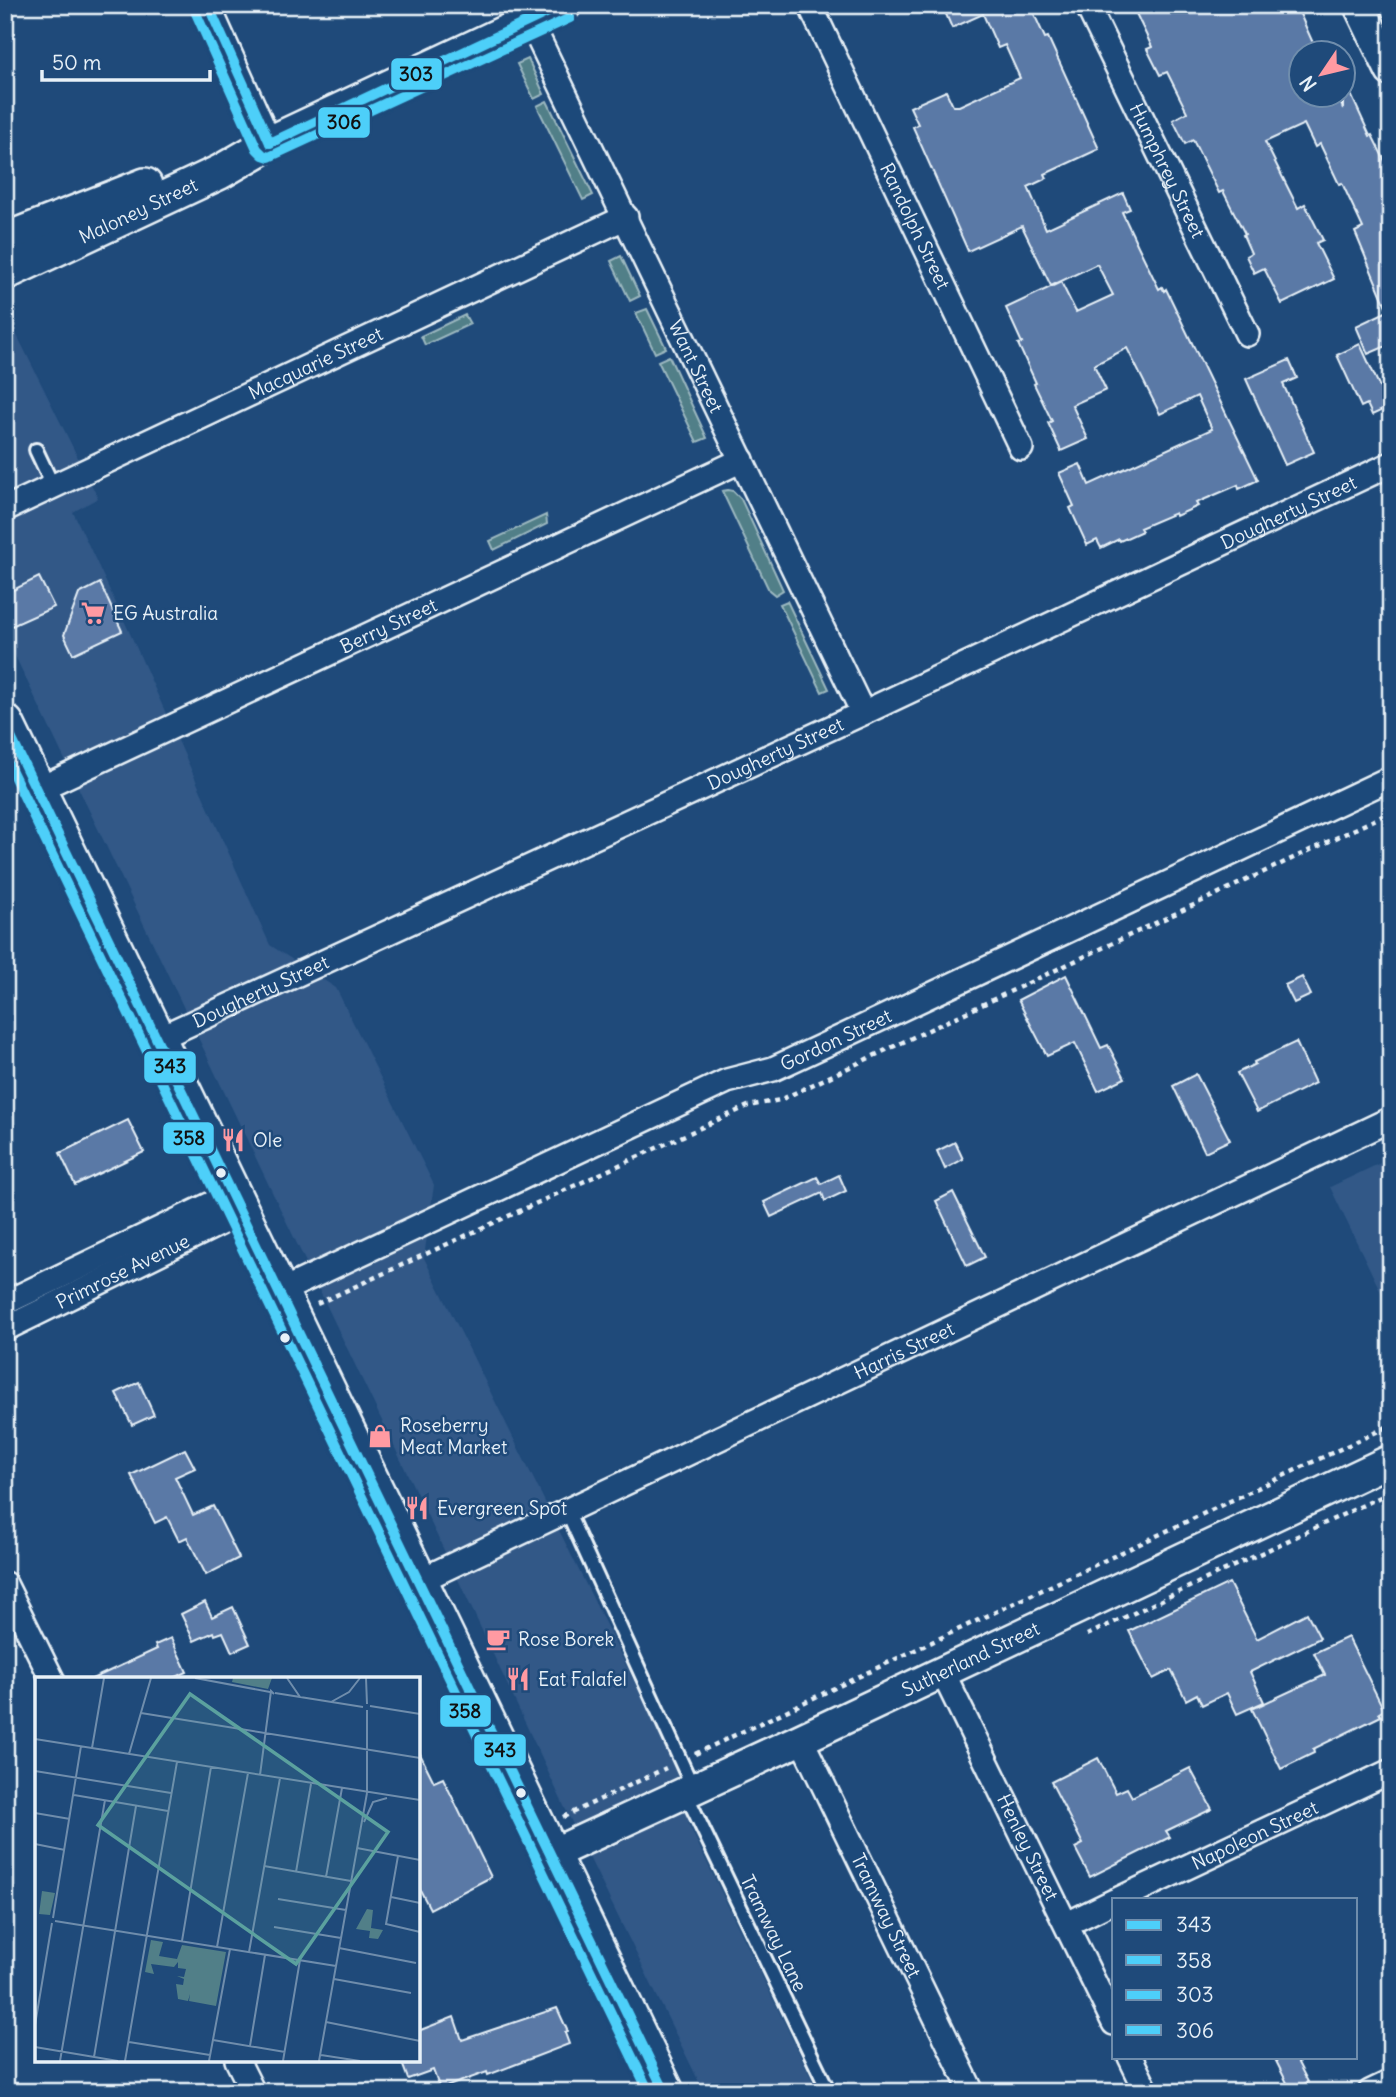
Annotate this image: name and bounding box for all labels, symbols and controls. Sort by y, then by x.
scale bar [42,38,210,82]
north arrow [1288,38,1358,108]
text: 50 m [52,49,101,76]
line badge: 303 [390,57,443,91]
text: 303 [399,62,433,86]
text: N [1294,71,1322,96]
street label: Humphrey Street [1125,99,1210,242]
line badge: 306 [317,106,371,139]
text: 306 [327,110,361,134]
street label: Randolph Street [875,159,956,293]
street label: Maloney Street [75,172,201,249]
street label: Want Street [664,316,729,416]
street label: Macquarie Street [244,321,386,405]
street label: Dougherty Street [1217,470,1360,555]
street label: Berry Street [336,593,441,658]
supermarket icon: EG Australia [79,599,107,627]
place label: EG Australia [113,601,218,625]
street label: Dougherty Street [703,712,847,795]
street label: Dougherty Street [189,949,332,1033]
street label: Gordon Street [776,1003,895,1076]
line badge: 343 [143,1050,197,1084]
text: 343 [154,1054,186,1078]
line badge: 358 [162,1121,215,1155]
text: 358 [173,1126,205,1150]
restaurant icon: Ole [219,1126,247,1154]
place label: Ole [253,1128,282,1152]
unlabelled marker [214,1166,228,1180]
street label: Primrose Avenue [52,1228,193,1314]
street label: Harris Street [850,1316,958,1385]
unlabelled marker [278,1331,292,1345]
place label: Roseberry Meat Market [400,1413,507,1459]
shop icon: Roseberry Meat Market [366,1422,394,1450]
restaurant icon: Evergreen Spot [403,1494,431,1522]
place label: Evergreen Spot [437,1496,567,1520]
street label: Sutherland Street [898,1616,1043,1702]
cafe icon: Rose Borek [484,1625,512,1653]
place label: Rose Borek [518,1627,615,1651]
restaurant icon: Eat Falafel [504,1665,532,1693]
place label: Eat Falafel [538,1667,627,1691]
inset map [35,1677,420,2062]
line badge: 358 [439,1694,492,1728]
text: 358 [449,1699,481,1723]
line badge: 343 [473,1733,527,1767]
text: 343 [484,1738,516,1762]
unlabelled marker [514,1786,528,1800]
street label: Henley Street [992,1790,1064,1904]
street label: Napoleon Street [1188,1795,1322,1875]
street label: Tramway Street [846,1849,927,1982]
street label: Tramway Lane [735,1871,813,1995]
legend [1112,1898,1358,2058]
text: 343 [1176,1911,1212,1938]
text: 358 [1176,1947,1212,1974]
text: 303 [1176,1981,1214,2008]
text: 306 [1176,2017,1214,2044]

